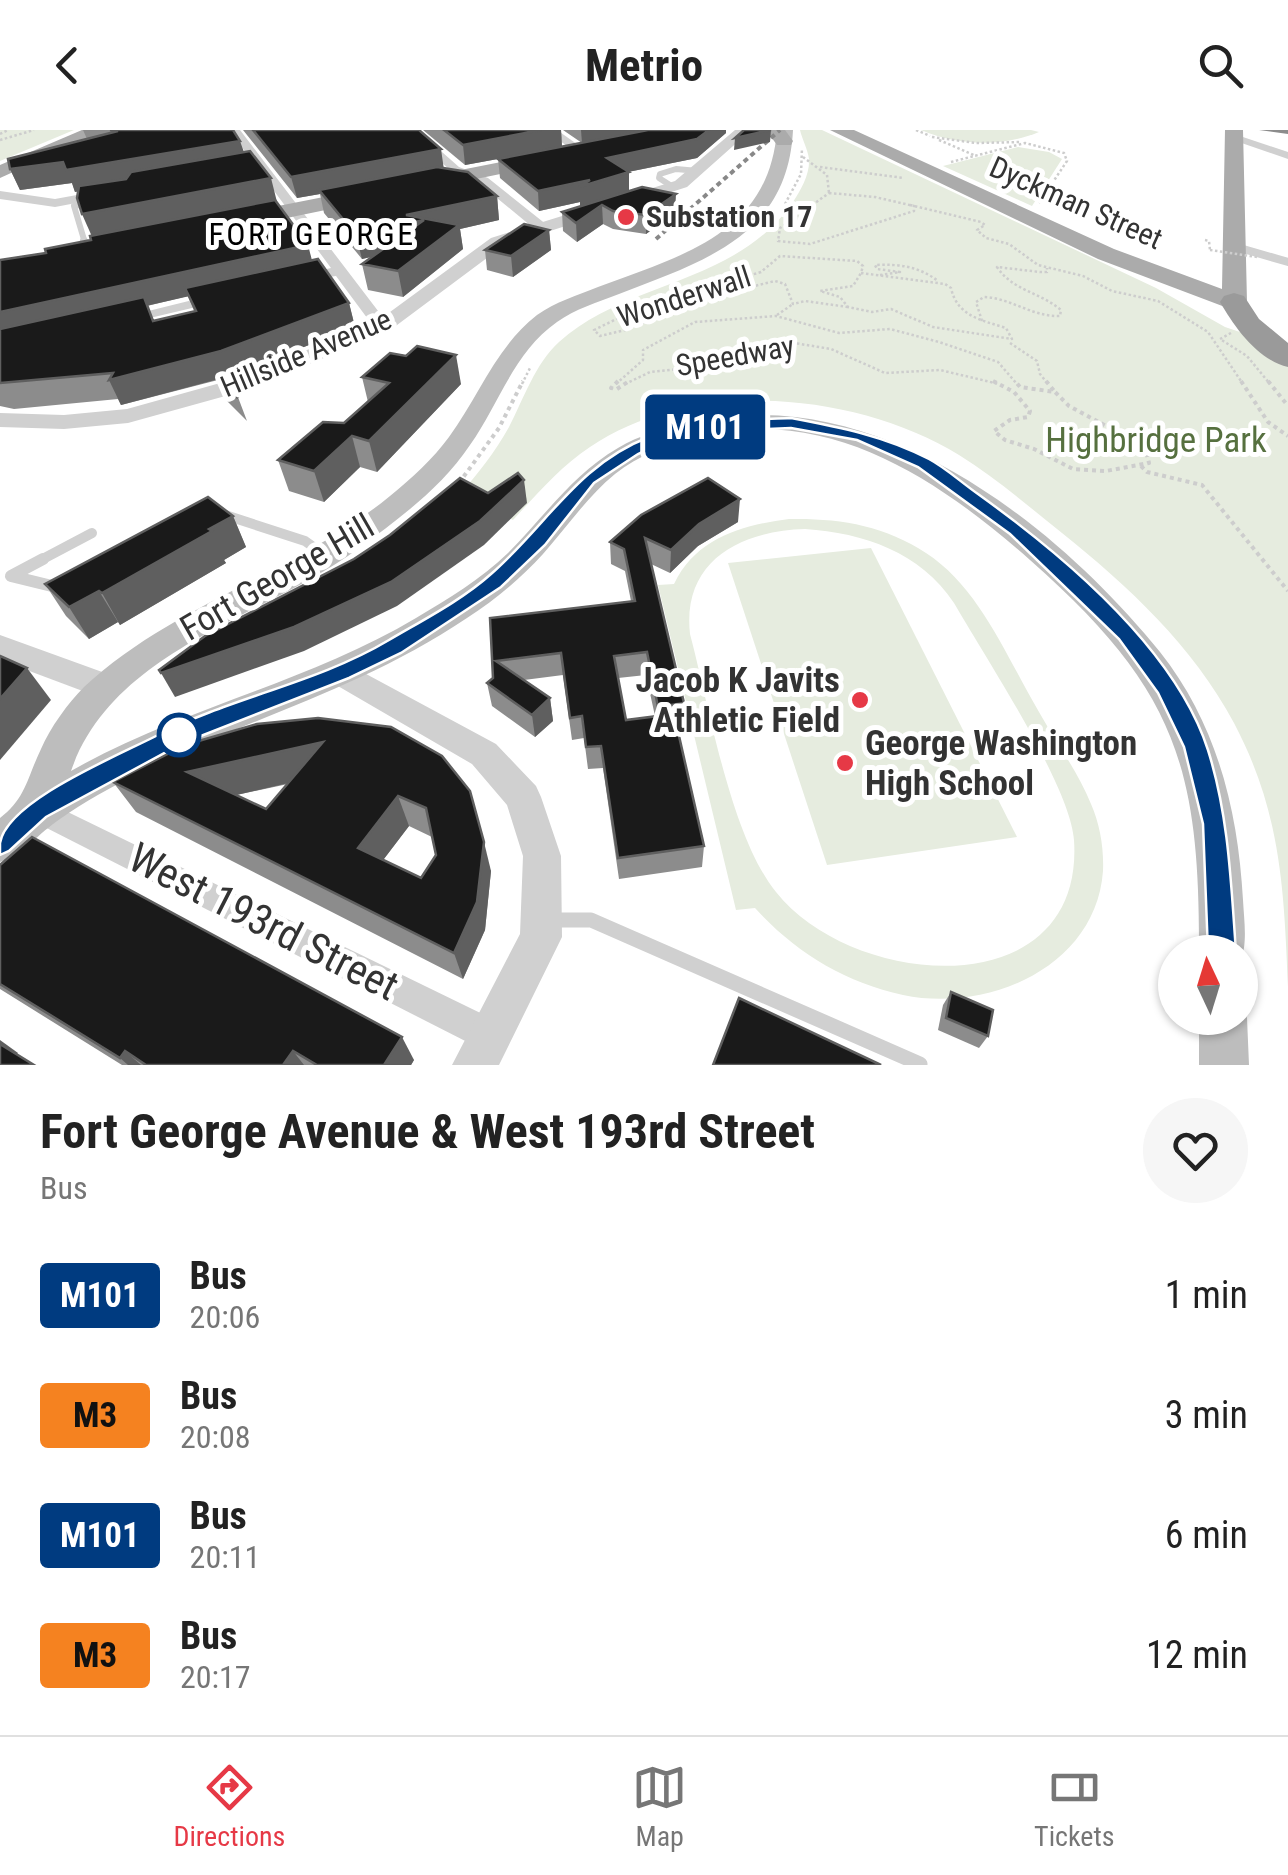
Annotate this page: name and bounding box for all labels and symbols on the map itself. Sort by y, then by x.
street label: Dyckman Street [984,149,1168,256]
place label: Substation 17 [646,199,812,234]
marker: Substation 17 [615,206,637,228]
district label: FORT GEORGE [208,215,416,253]
street label: Wonderwall [613,259,755,334]
street label: Hillside Avenue [215,301,396,404]
street label: Speedway [673,328,797,383]
line badge: M101 [635,394,775,460]
park label: Highbridge Park [1045,420,1267,461]
street label: Fort George Hill [173,506,381,649]
place label: Jacob K Javits Athletic Field [635,660,840,741]
marker: Jacob K Javits Athletic Field [849,689,871,711]
unlabelled marker [158,714,200,756]
place label: George Washington High School [865,723,1137,804]
marker: George Washington High School [834,752,856,774]
street label: West 193rd Street [121,832,407,1010]
north arrow [1158,935,1258,1035]

